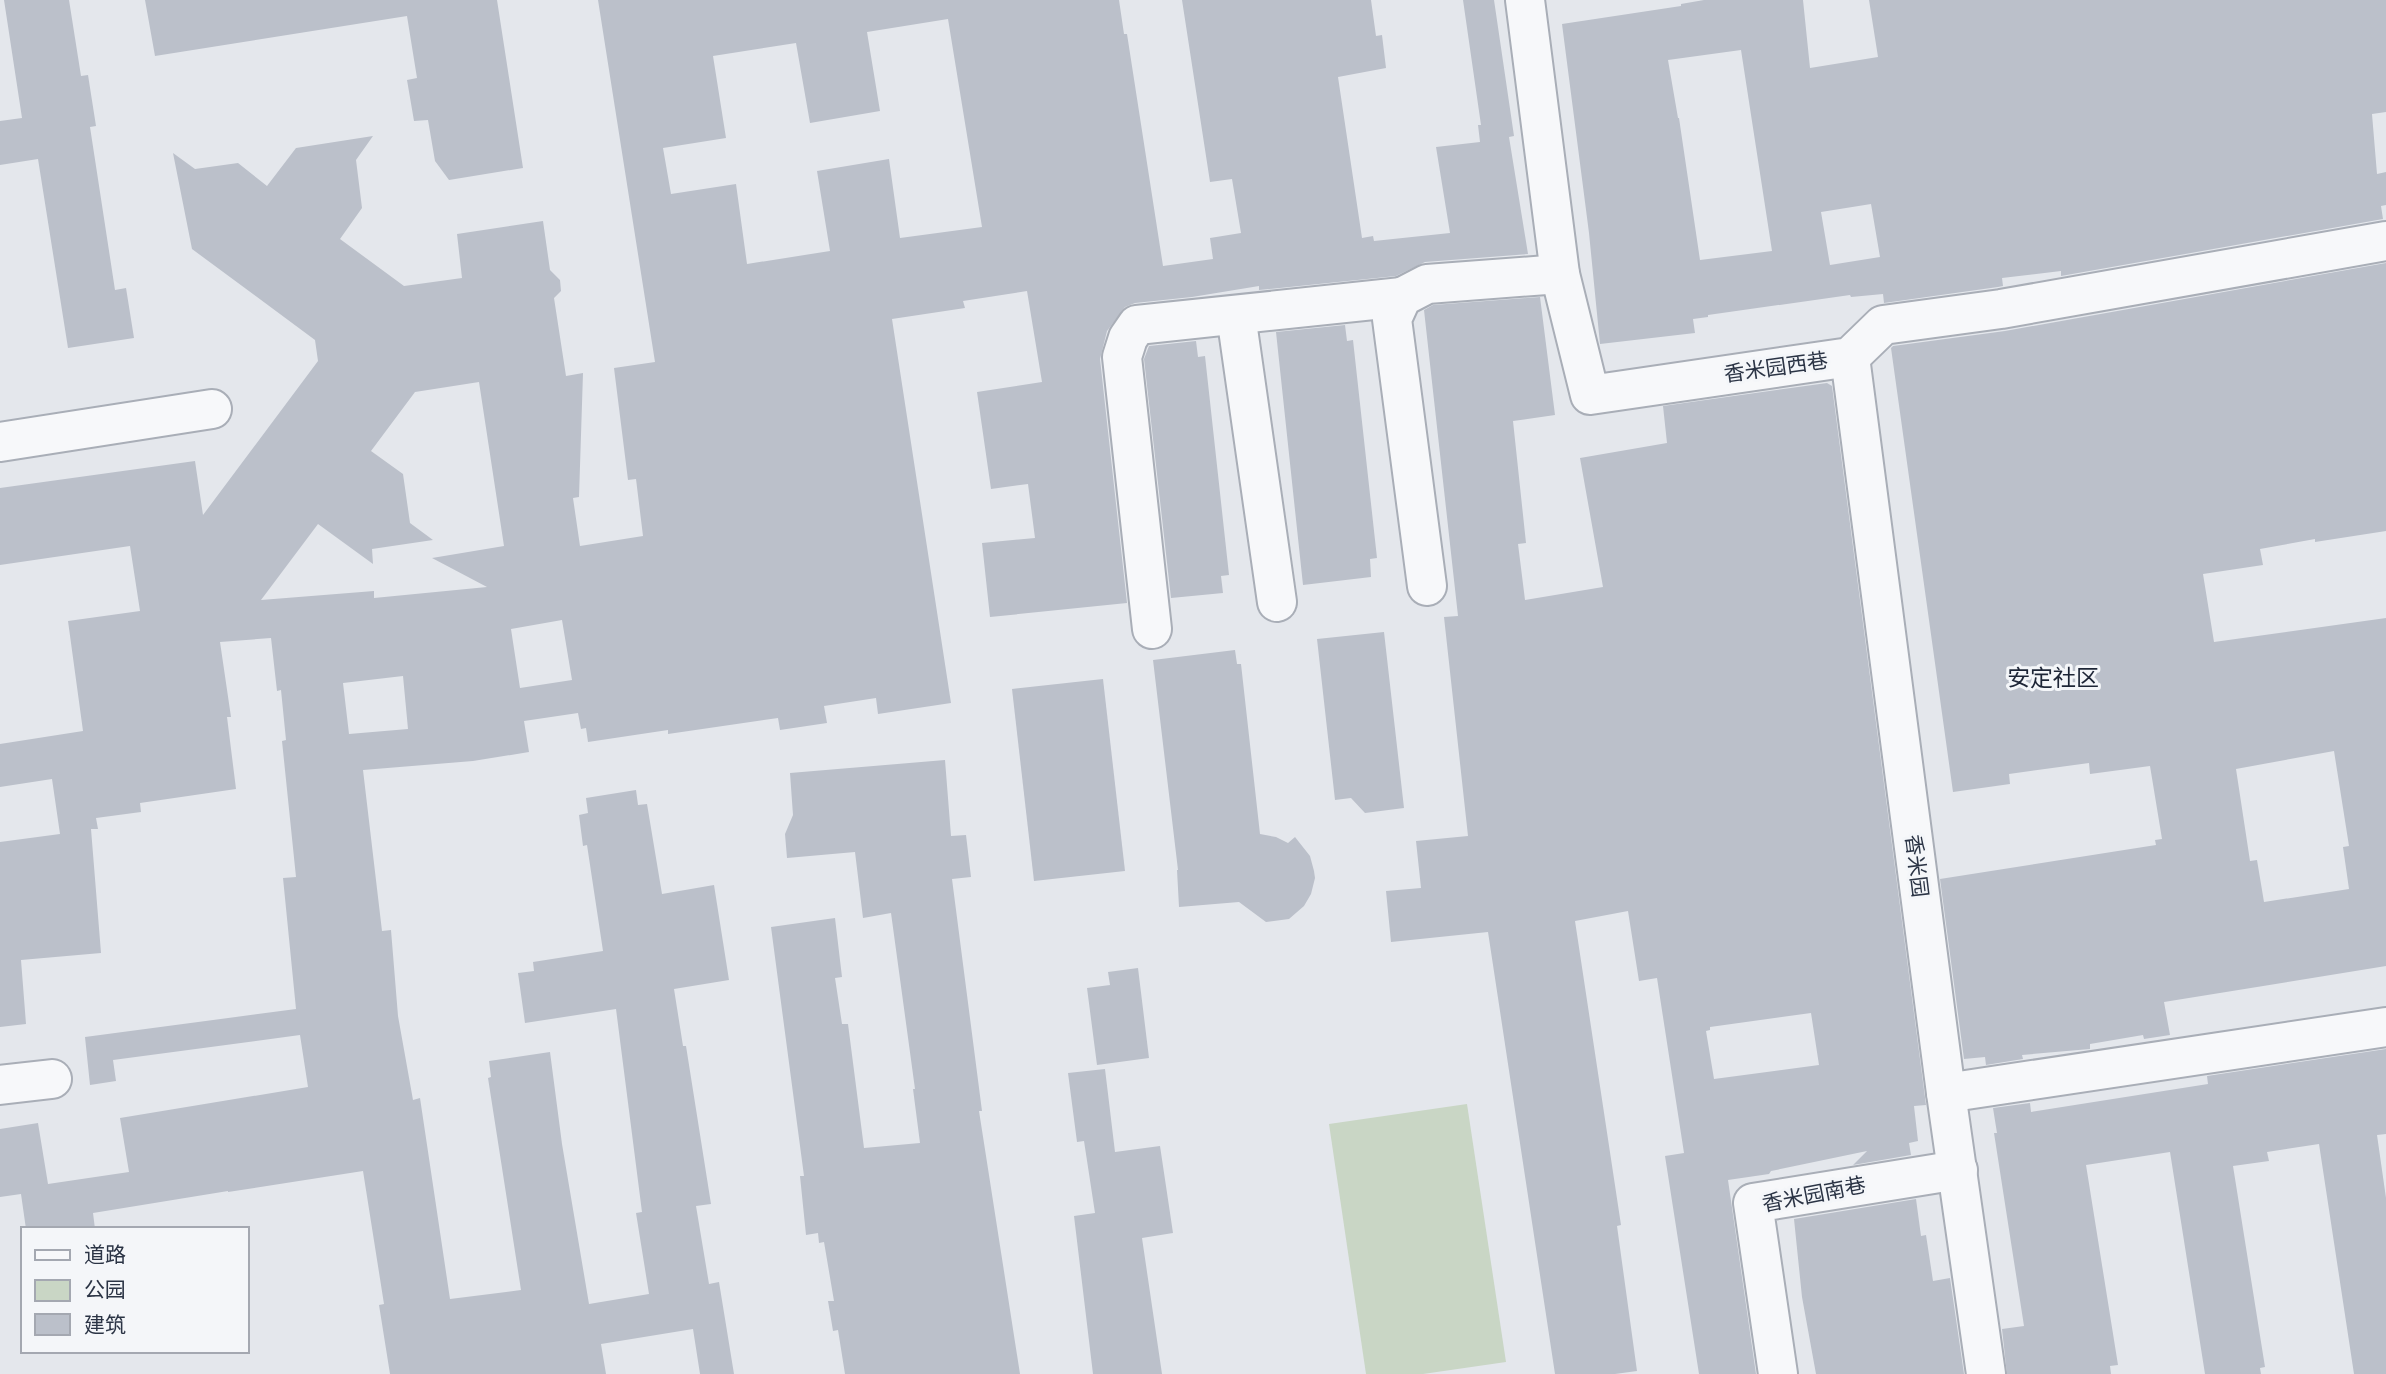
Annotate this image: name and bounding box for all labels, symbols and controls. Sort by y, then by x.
street label: 香米园西巷 [1722,348,1830,388]
district label: 安定社区 [2007,665,2099,693]
street label: 香米园 [1900,833,1932,899]
street label: 香米园南巷 [1760,1173,1868,1217]
legend [21,1227,248,1353]
text: 道路 [84,1243,126,1268]
text: 公园 [84,1278,126,1303]
text: 建筑 [84,1313,126,1338]

